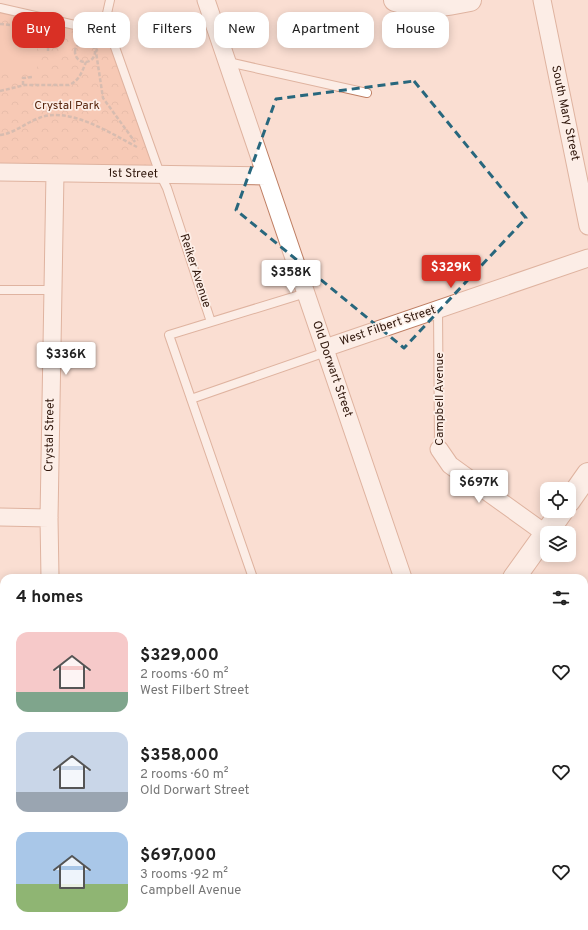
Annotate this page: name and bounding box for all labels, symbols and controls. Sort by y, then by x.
chip: Buy [12,12,65,48]
chip: Rent [73,12,130,48]
chip: Filters [138,12,206,48]
chip: New [214,12,269,48]
chip: Apartment [277,12,374,48]
chip: House [382,12,449,48]
street label: South Mary Street [547,64,583,162]
park label: Crystal Park [34,98,100,114]
street label: 1st Street [108,166,158,182]
street label: Reiker Avenue [176,232,214,310]
pin: $329K [423,255,479,289]
pin: $358K [263,260,319,294]
text: $329K [431,260,471,276]
text: $358K [271,265,311,281]
street label: West Filbert Street [338,302,438,350]
street label: Old Dorwart Street [308,319,356,419]
pin: $336K [38,342,94,376]
text: $336K [46,347,86,363]
street label: Campbell Avenue [432,352,448,446]
street label: Crystal Street [41,398,59,472]
pin: $697K [451,470,507,504]
text: $697K [459,475,499,491]
map controls [540,482,576,562]
button: locate [540,482,576,518]
button: layers [540,526,576,562]
text: 4 homes [16,587,83,609]
icon: filters [550,587,572,609]
text: $329,000 [140,645,219,667]
icon: home [48,648,96,696]
icon: heart [550,661,572,683]
text: 2 rooms · 60 m² [140,667,229,683]
text: West Filbert Street [140,683,249,699]
text: $358,000 [140,745,219,767]
icon: home [48,748,96,796]
icon: heart [550,761,572,783]
text: 2 rooms · 60 m² [140,767,229,783]
text: Old Dorwart Street [140,783,249,799]
text: $697,000 [140,845,216,867]
icon: home [48,848,96,896]
icon: heart [550,861,572,883]
text: 3 rooms · 92 m² [140,867,228,883]
text: Campbell Avenue [140,883,241,899]

